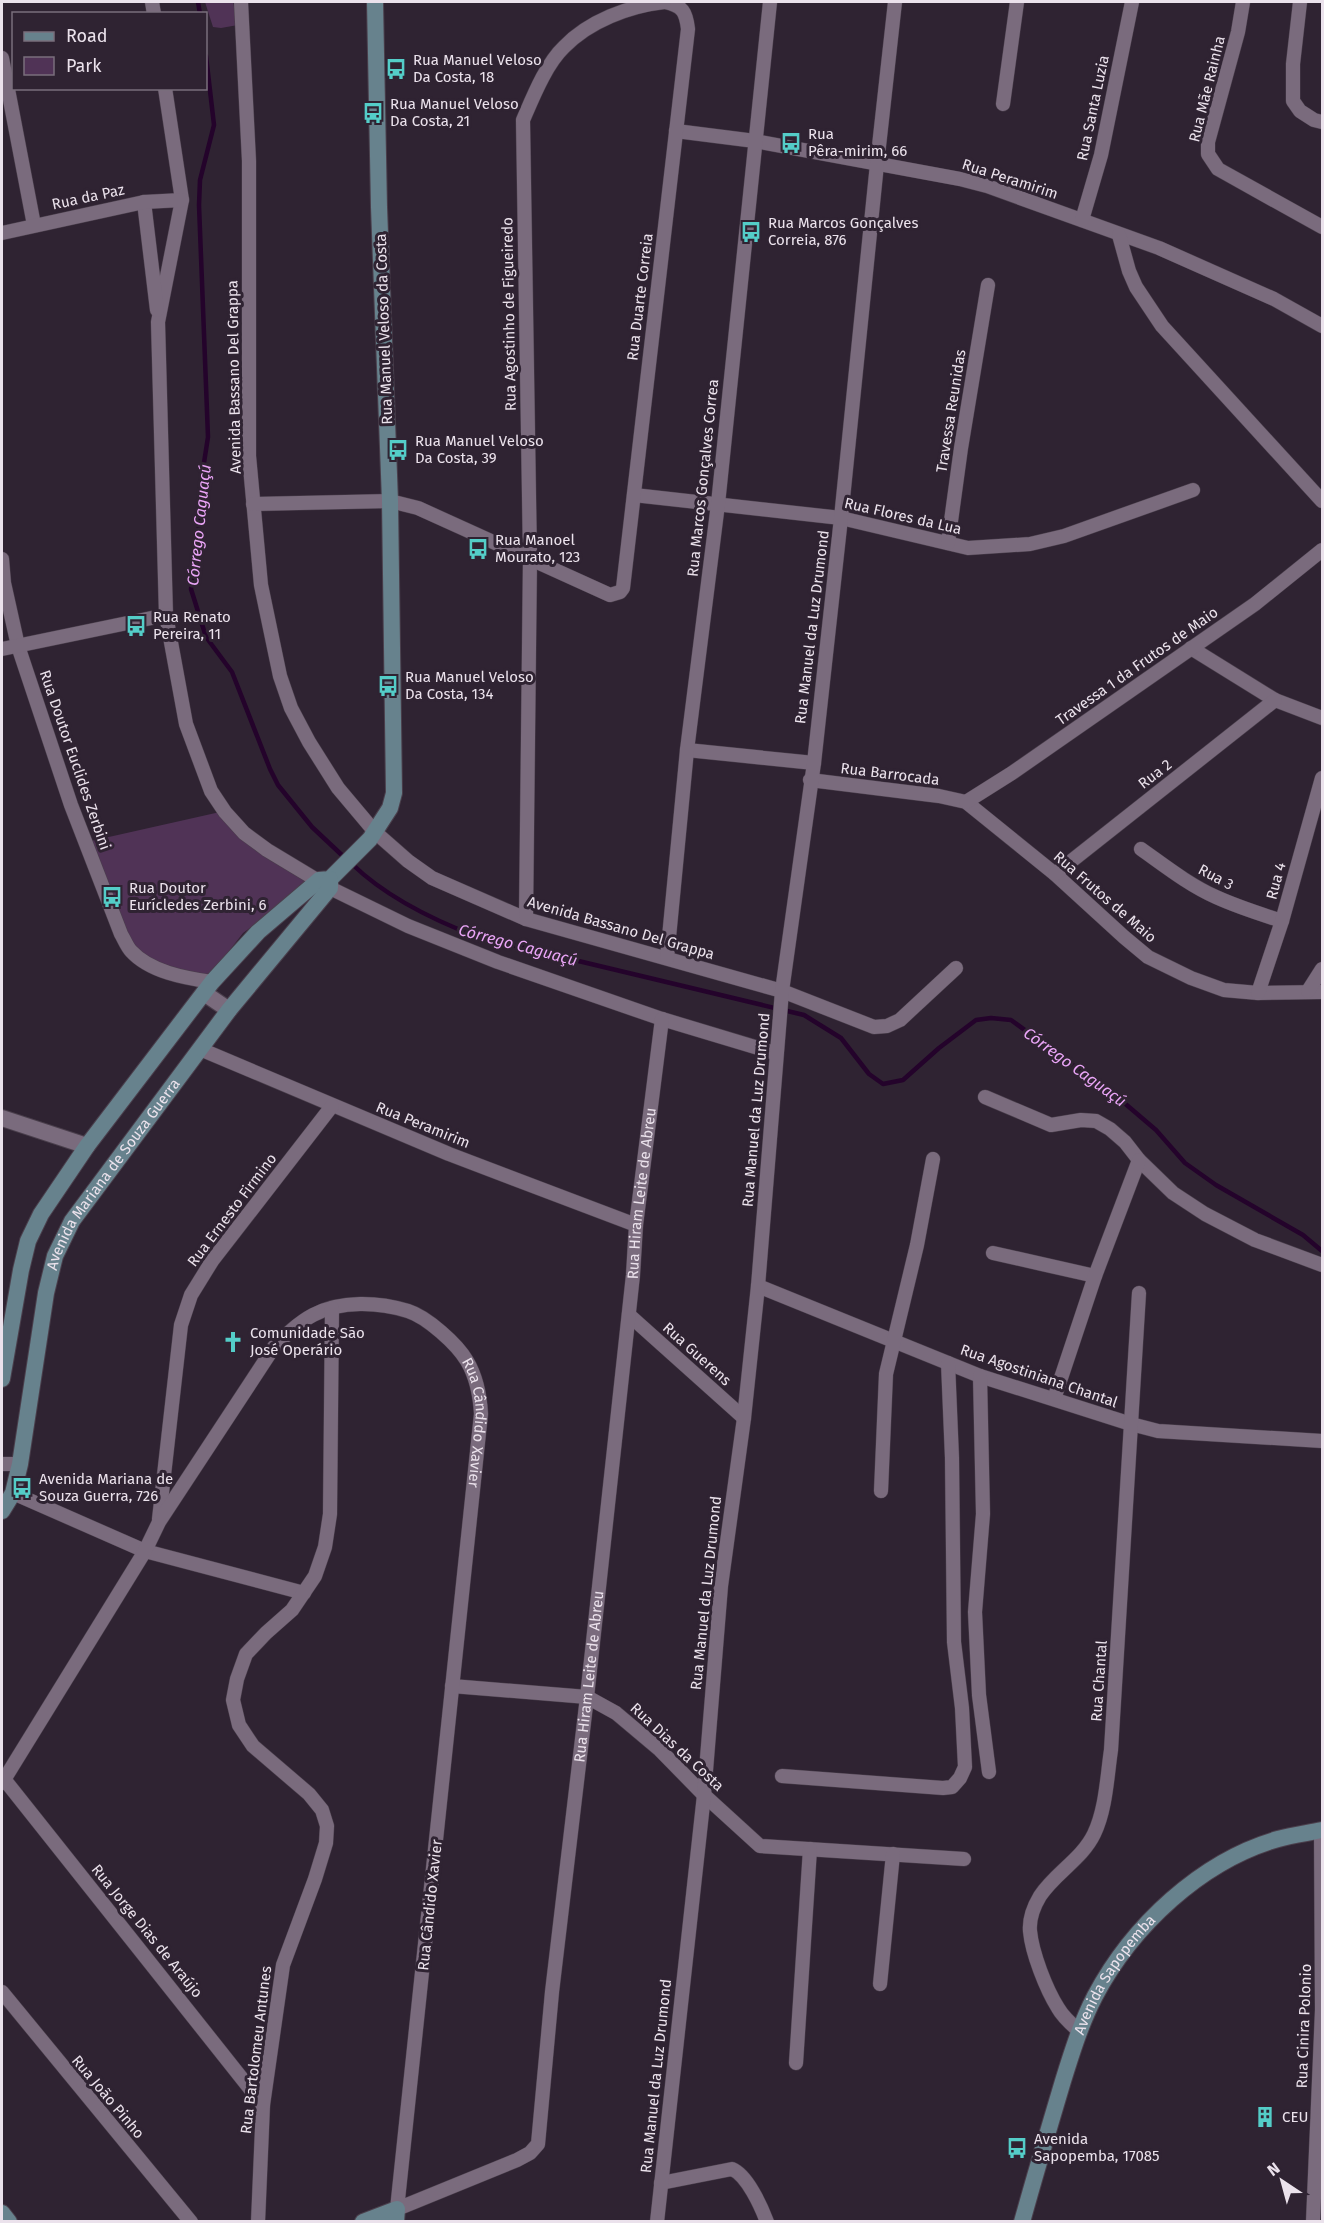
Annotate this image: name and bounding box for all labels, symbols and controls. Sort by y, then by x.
legend [12,12,207,90]
text: Road [66,25,108,47]
street label: Rua Mãe Rainha [1185,34,1229,144]
place label: Rua Manuel Veloso Da Costa, 18 [413,51,542,86]
street label: Rua Santa Luzia [1073,54,1113,162]
text: Park [66,55,102,77]
bus stop icon: Rua Manuel Veloso Da Costa, 18 [384,57,408,81]
place label: Rua Manuel Veloso Da Costa, 21 [390,95,519,130]
bus stop icon: Rua Manuel Veloso Da Costa, 21 [361,101,385,125]
place label: Rua Pêra-mirim, 66 [808,125,907,160]
bus stop icon: Rua Pêra-mirim, 66 [779,131,803,155]
street label: Rua Peramirim [960,155,1060,203]
street label: Rua da Paz [50,180,126,213]
place label: Rua Marcos Gonçalves Correia, 876 [768,214,919,249]
street label: Rua Agostinho de Figueiredo [498,217,520,411]
bus stop icon: Rua Marcos Gonçalves Correia, 876 [739,220,763,244]
street label: Rua Duarte Correia [623,232,657,362]
street label: Rua Manuel Veloso da Costa [372,233,396,425]
street label: Avenida Bassano Del Grappa [223,280,245,474]
street label: Travessa Reunidas [932,348,970,474]
street label: Rua Marcos Gonçalves Correa [684,378,722,578]
place label: Rua Manuel Veloso Da Costa, 39 [415,432,544,467]
bus stop icon: Rua Manuel Veloso Da Costa, 39 [386,438,410,462]
water label: Córrego Caguaçú [183,463,216,587]
street label: Rua Flores da Lua [843,494,963,538]
street label: Rua Manuel da Luz Drumond [791,529,833,725]
place label: Rua Manoel Mourato, 123 [495,531,580,566]
bus stop icon: Rua Manoel Mourato, 123 [466,537,490,561]
street label: Travessa 1 da Frutos de Maio [1053,603,1221,729]
place label: Rua Renato Pereira, 11 [153,608,231,643]
bus stop icon: Rua Renato Pereira, 11 [124,614,148,638]
street label: Rua Doutor Euclides Zerbini [36,668,114,852]
place label: Rua Manuel Veloso Da Costa, 134 [405,668,534,703]
bus stop icon: Rua Manuel Veloso Da Costa, 134 [376,674,400,698]
street label: Rua 2 [1135,755,1175,793]
street label: Rua Barrocada [840,759,940,789]
street label: Rua Frutos de Maio [1050,848,1160,946]
street label: Rua 3 [1195,860,1237,894]
street label: Rua 4 [1262,860,1290,902]
place label: Rua Doutor Eurícledes Zerbini, 6 [129,879,267,914]
bus stop icon: Rua Doutor Eurícledes Zerbini, 6 [100,885,124,909]
street label: Avenida Bassano Del Grappa [525,893,717,963]
water label: Córrego Caguaçú [456,920,580,971]
street label: Rua Manuel da Luz Drumond [739,1012,773,1208]
water label: Córrego Caguaçú [1019,1023,1130,1111]
street label: Avenida Mariana de Souza Guerra [43,1075,184,1272]
street label: Rua Peramirim [373,1098,473,1152]
street label: Rua Hiram Leite de Abreu [624,1107,660,1280]
street label: Rua Ernesto Firmino [184,1150,280,1270]
street label: Rua Guerens [659,1319,735,1389]
place label: Comunidade São José Operário [250,1324,365,1359]
church icon: Comunidade São José Operário [221,1330,245,1354]
street label: Rua Agostiniana Chantal [958,1341,1121,1412]
street label: Rua Cândido Xavier [458,1355,490,1489]
place label: Avenida Mariana de Souza Guerra, 726 [39,1470,173,1505]
bus stop icon: Avenida Mariana de Souza Guerra, 726 [10,1476,34,1500]
street label: Rua Manuel da Luz Drumond [687,1495,725,1691]
street label: Rua Hiram Leite de Abreu [570,1590,608,1763]
street label: Rua Chantal [1087,1639,1111,1722]
street label: Rua Dias da Costa [627,1699,727,1795]
street label: Rua Cândido Xavier [414,1838,446,1971]
street label: Rua Jorge Dias de Araújo [88,1861,206,2001]
street label: Avenida Sapopemba [1070,1911,1159,2037]
street label: Rua Cinira Polonio [1293,1963,1315,2089]
street label: Rua Bartolomeu Antunes [237,1965,275,2135]
street label: Rua Manuel da Luz Drumond [637,1978,675,2174]
street label: Rua João Pinho [68,2052,148,2142]
building icon: CEU [1253,2105,1277,2129]
place label: CEU [1282,2108,1308,2126]
place label: Avenida Sapopemba, 17085 [1034,2130,1160,2165]
bus stop icon: Avenida Sapopemba, 17085 [1005,2136,1029,2160]
north arrow [1252,2151,1312,2211]
text: N [1264,2158,1283,2180]

